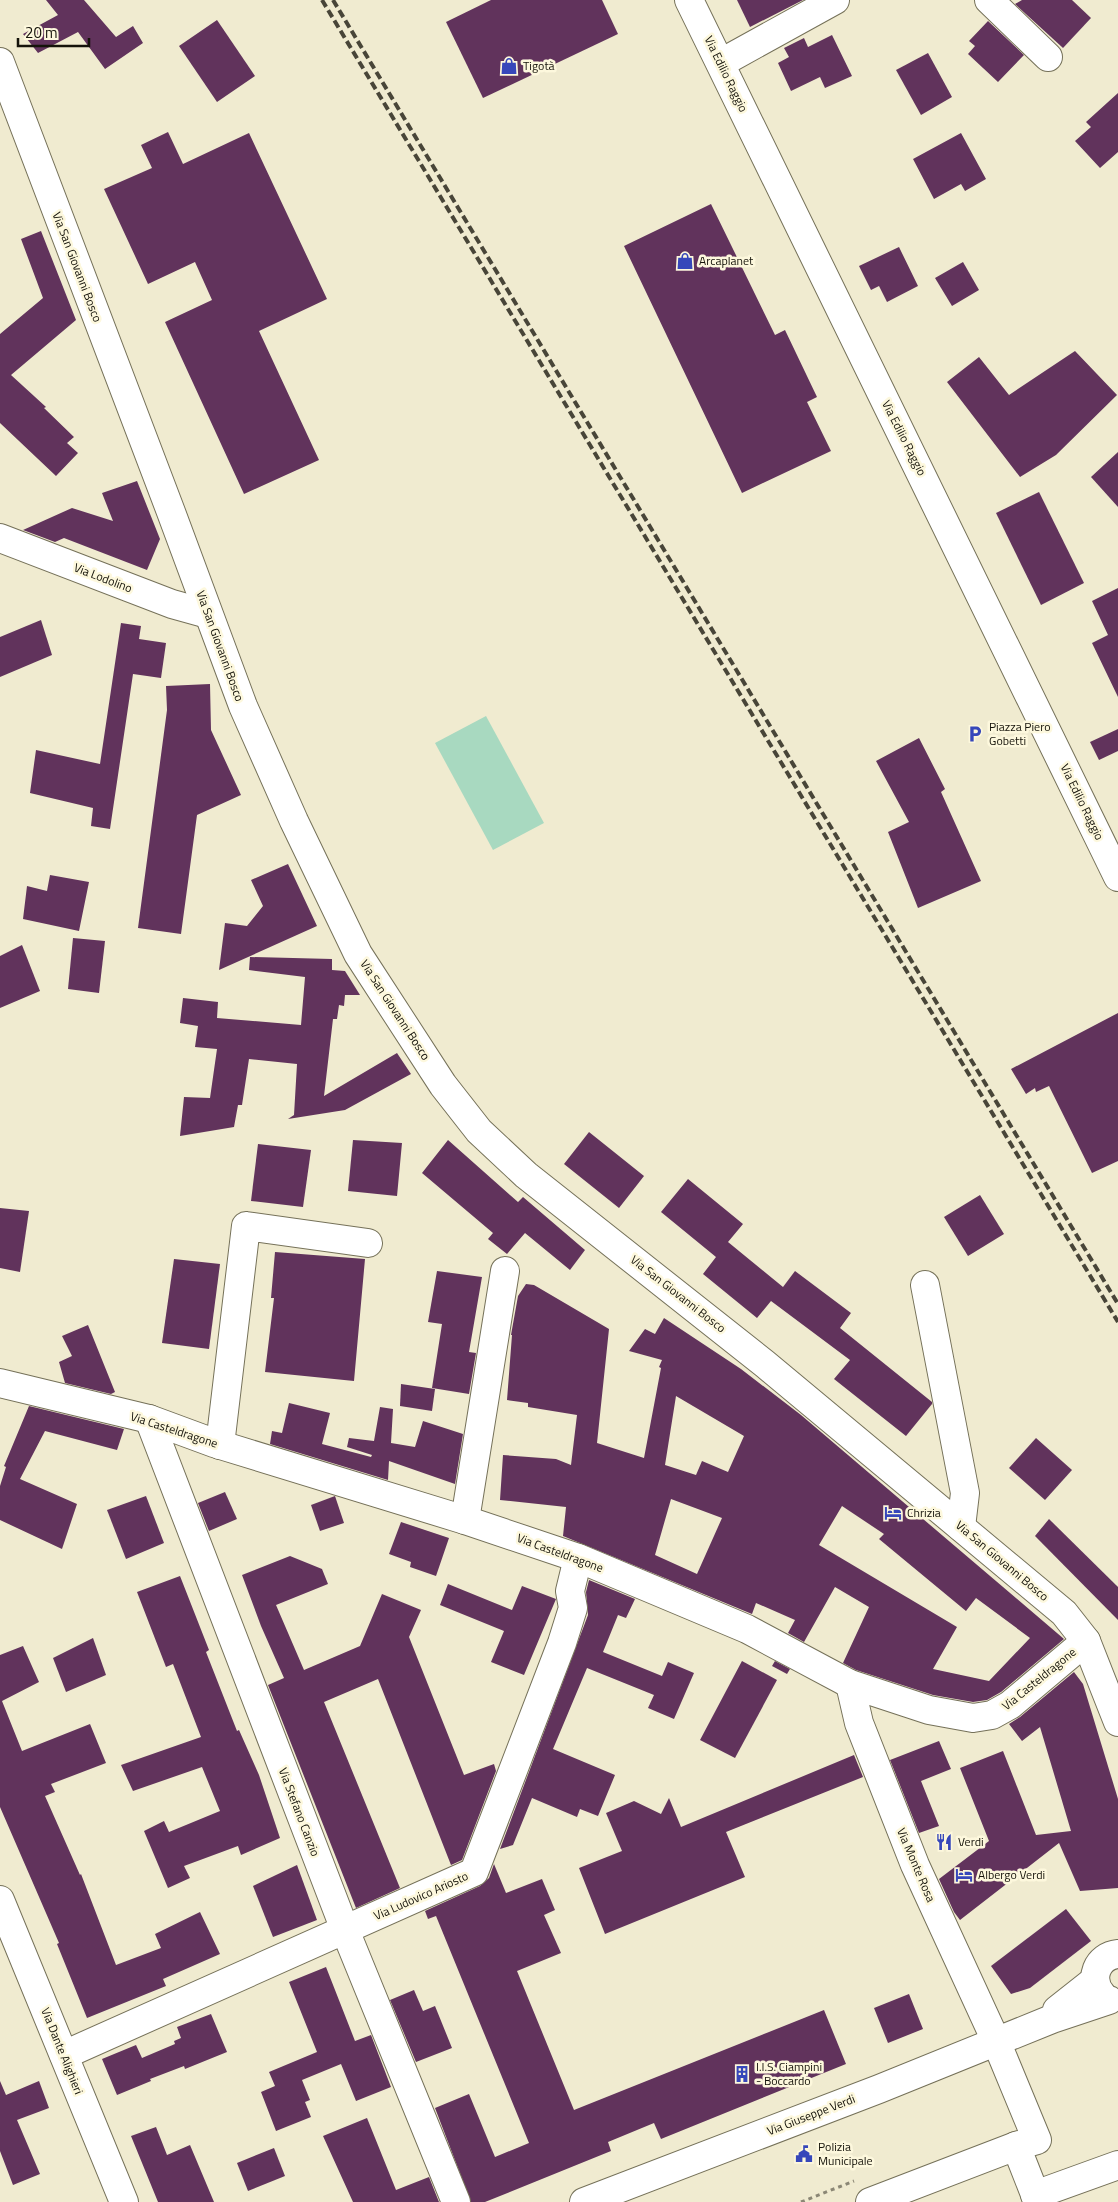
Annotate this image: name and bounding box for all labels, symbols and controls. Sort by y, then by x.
scale bar [18,15,89,47]
text: 20 m [25,21,58,44]
street label: Via Edilio Raggio [700,32,753,115]
shop icon: Tigotà [499,56,519,76]
place label: Tigotà [523,56,555,75]
street label: Via San Giovanni Bosco [48,209,107,325]
shop icon: Arcaplanet [675,251,695,271]
place label: Arcaplanet [699,251,754,270]
street label: Via Edilio Raggio [877,397,932,479]
street label: Via Lodolino [71,558,135,597]
street label: Via San Giovanni Bosco [192,588,249,704]
place label: Piazza Piero Gobetti [989,717,1051,750]
parking icon: Piazza Piero Gobetti [965,724,985,744]
street label: Via Edilio Raggio [1056,760,1109,843]
street label: Via San Giovanni Bosco [356,956,435,1064]
street label: Via San Giovanni Bosco [626,1250,730,1337]
street label: Via Casteldragone [128,1406,220,1453]
hotel icon: Chrizia [883,1503,903,1523]
place label: Chrizia [907,1503,941,1522]
street label: Via San Giovanni Bosco [951,1516,1053,1605]
street label: Via Casteldragone [514,1528,606,1577]
street label: Via Casteldragone [997,1643,1080,1715]
street label: Via Stefano Canzio [274,1765,325,1859]
street label: Via Monte Rosa [892,1825,941,1905]
restaurant icon: Verdi [934,1832,954,1852]
place label: Verdi [958,1832,984,1851]
hotel icon: Albergo Verdi [954,1865,974,1885]
place label: Albergo Verdi [978,1865,1045,1884]
street label: Via Ludovico Ariosto [370,1866,471,1925]
street label: Via Dante Alighieri [36,2005,88,2097]
place label: I.I.S. Ciampini - Boccardo [756,2057,822,2090]
building icon: I.I.S. Ciampini - Boccardo [732,2064,752,2084]
street label: Via Giuseppe Verdi [764,2089,858,2140]
place label: Polizia Municipale [818,2137,873,2170]
public building icon: Polizia Municipale [794,2144,814,2164]

